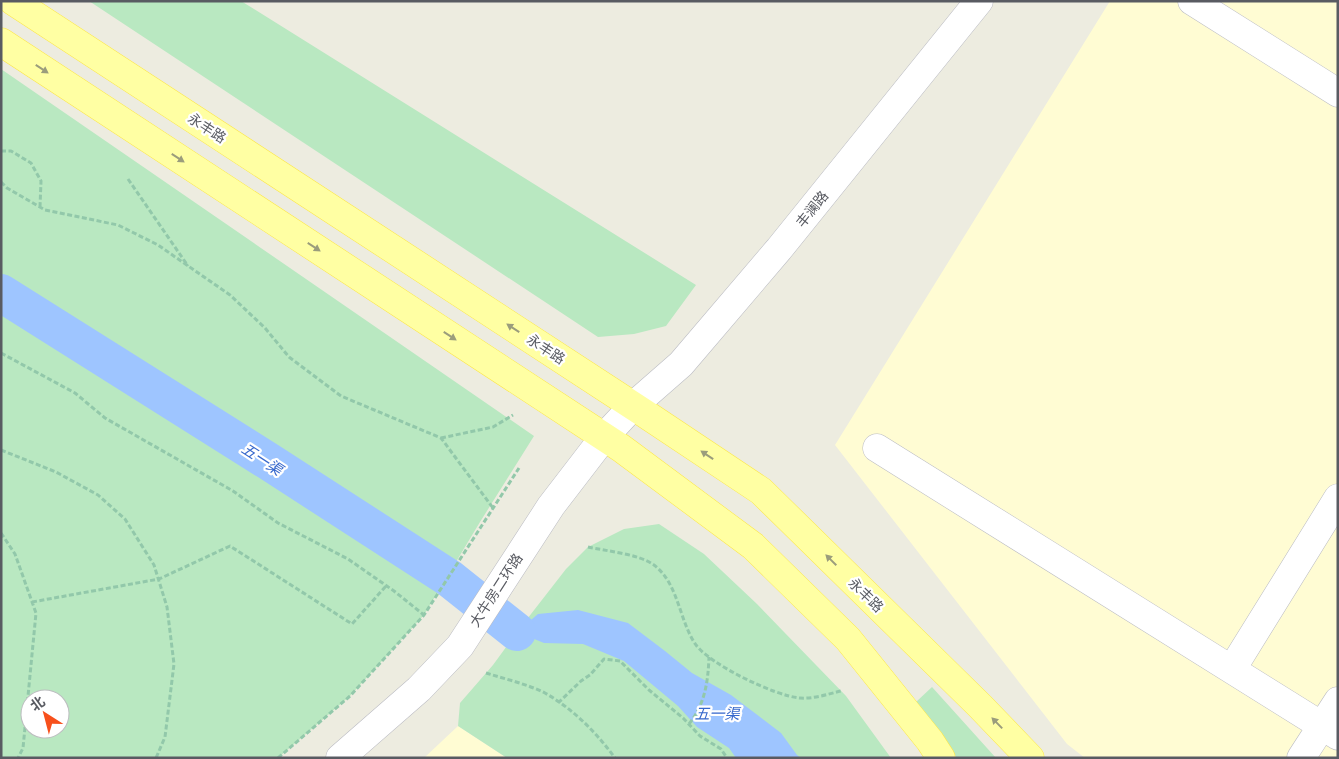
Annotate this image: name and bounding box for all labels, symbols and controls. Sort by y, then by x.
one-way arrow [35,64,49,74]
street label: 永丰路 [185,110,229,146]
one-way arrow [171,153,185,163]
street label: 丰澜路 [793,188,831,230]
one-way arrow [307,242,321,252]
one-way arrow [506,323,519,333]
one-way arrow [443,331,457,341]
street label: 永丰路 [524,331,568,367]
water label: 五一渠 [238,440,287,479]
one-way arrow [700,450,714,460]
street label: 大牛房二环路 [466,550,526,630]
one-way arrow [825,554,837,566]
street label: 永丰路 [845,575,887,615]
north arrow [20,689,70,739]
text: 北 [27,693,48,714]
water label: 五一渠 [694,705,741,722]
one-way arrow [991,717,1003,729]

